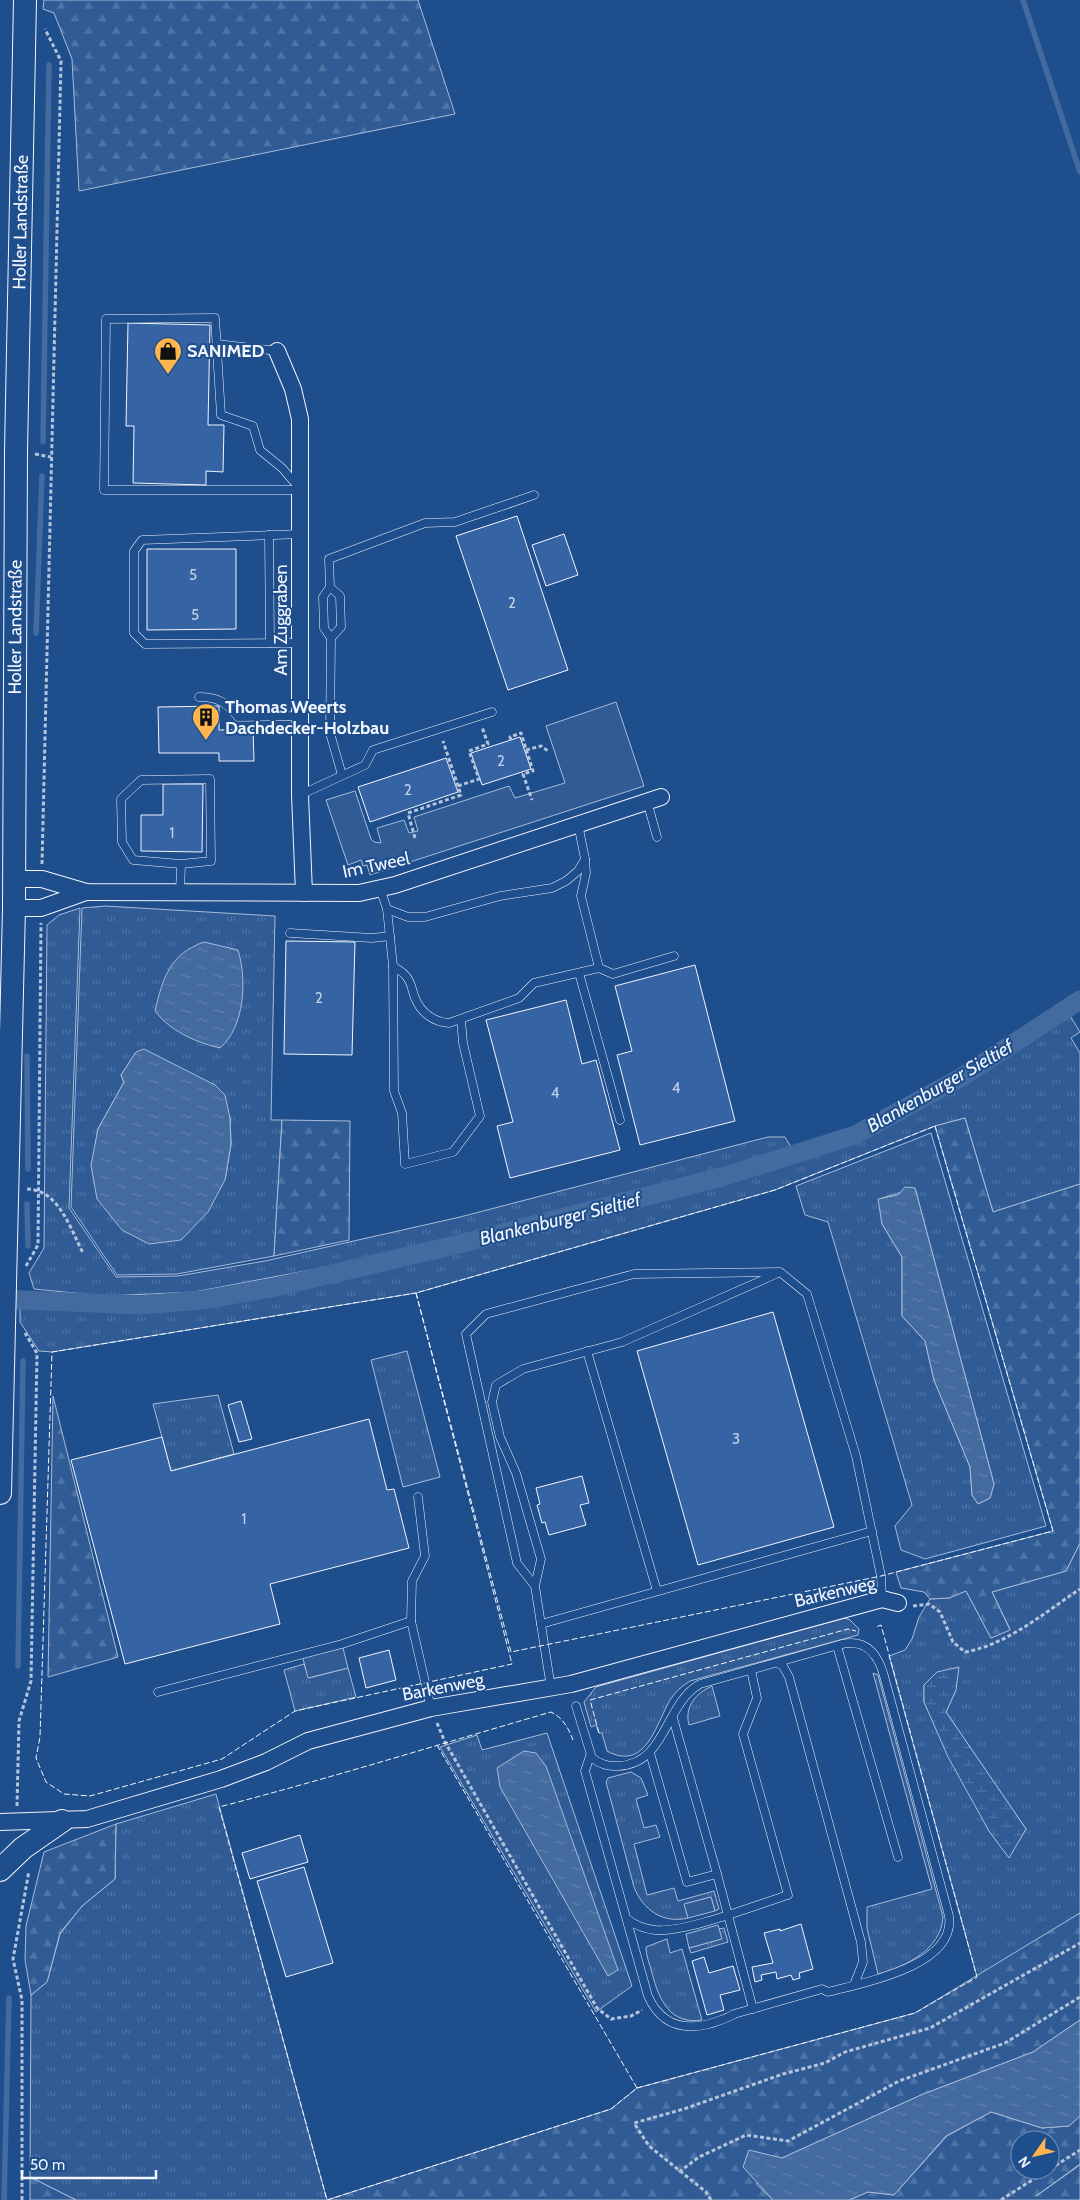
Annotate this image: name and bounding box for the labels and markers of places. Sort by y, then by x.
shop icon: SANIMED [153,336,183,375]
place label: SANIMED [187,340,265,362]
place label: Thomas Weerts Dachdecker-Holzbau [225,696,389,739]
building icon: Thomas Weerts Dachdecker-Holzbau [191,702,221,741]

